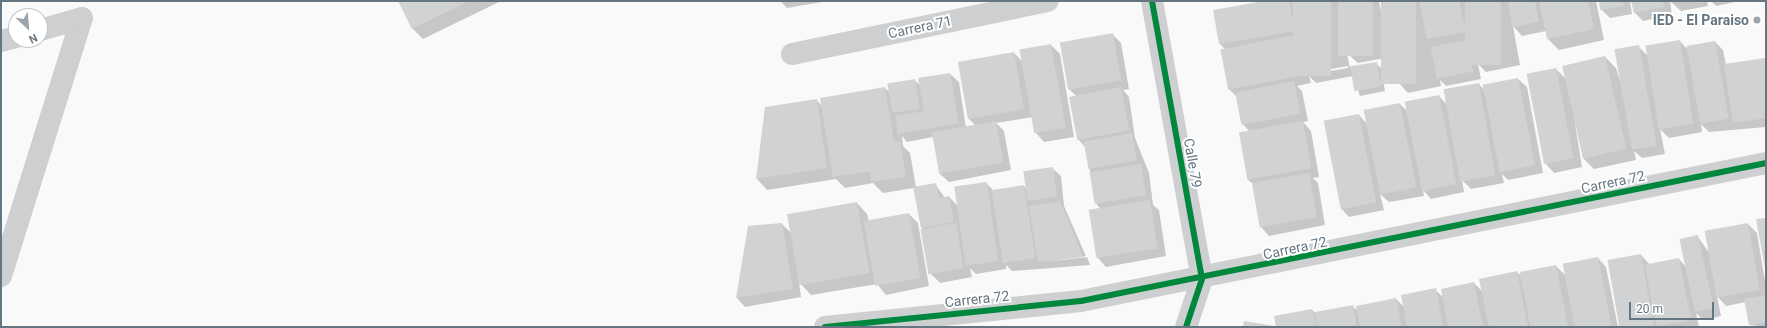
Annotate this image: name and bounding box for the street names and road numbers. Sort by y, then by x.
street label: Carrera 71 [887,12,953,42]
street label: Calle 79 [1180,137,1206,189]
street label: Carrera 72 [1580,167,1646,197]
street label: Carrera 72 [1262,233,1328,263]
street label: Carrera 72 [944,287,1010,311]

